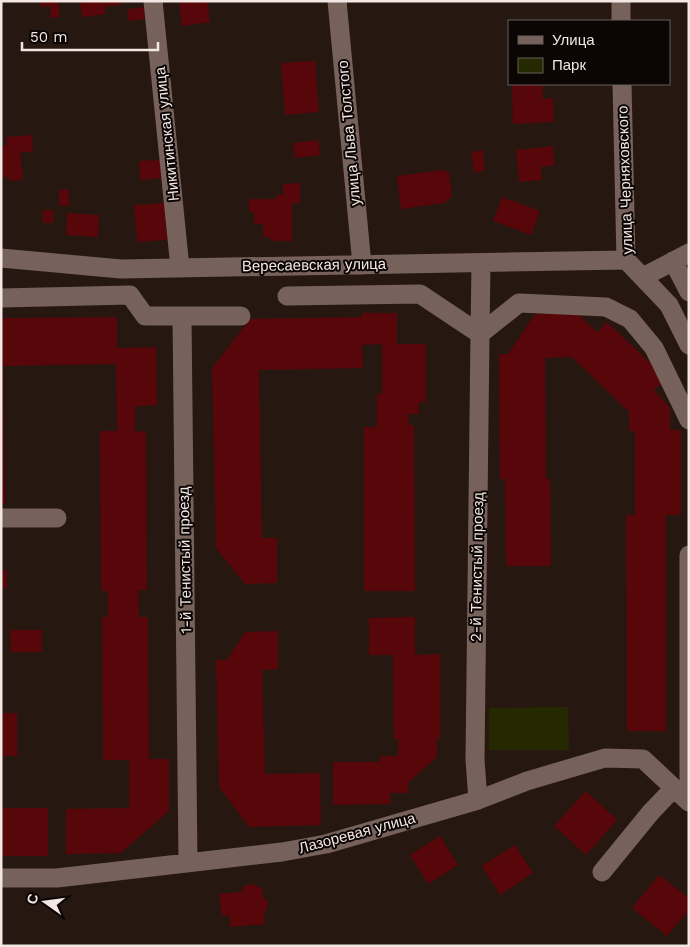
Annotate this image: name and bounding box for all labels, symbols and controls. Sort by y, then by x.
scale bar [22,20,159,52]
legend [508,20,670,85]
text: 50 m [30,28,67,46]
text: Улица [552,31,595,49]
text: Парк [552,56,586,74]
street label: улица Льва Толстого [334,59,364,207]
street label: Никитинская улица [151,65,183,202]
street label: улица Черняховского [613,105,637,255]
street label: Вересаевская улица [242,255,387,275]
street label: 1-й Тенистый проезд [175,486,195,634]
street label: 2-й Тенистый проезд [467,492,487,642]
street label: Лазоревая улица [297,809,418,857]
north arrow [20,877,70,927]
text: С [23,892,41,906]

